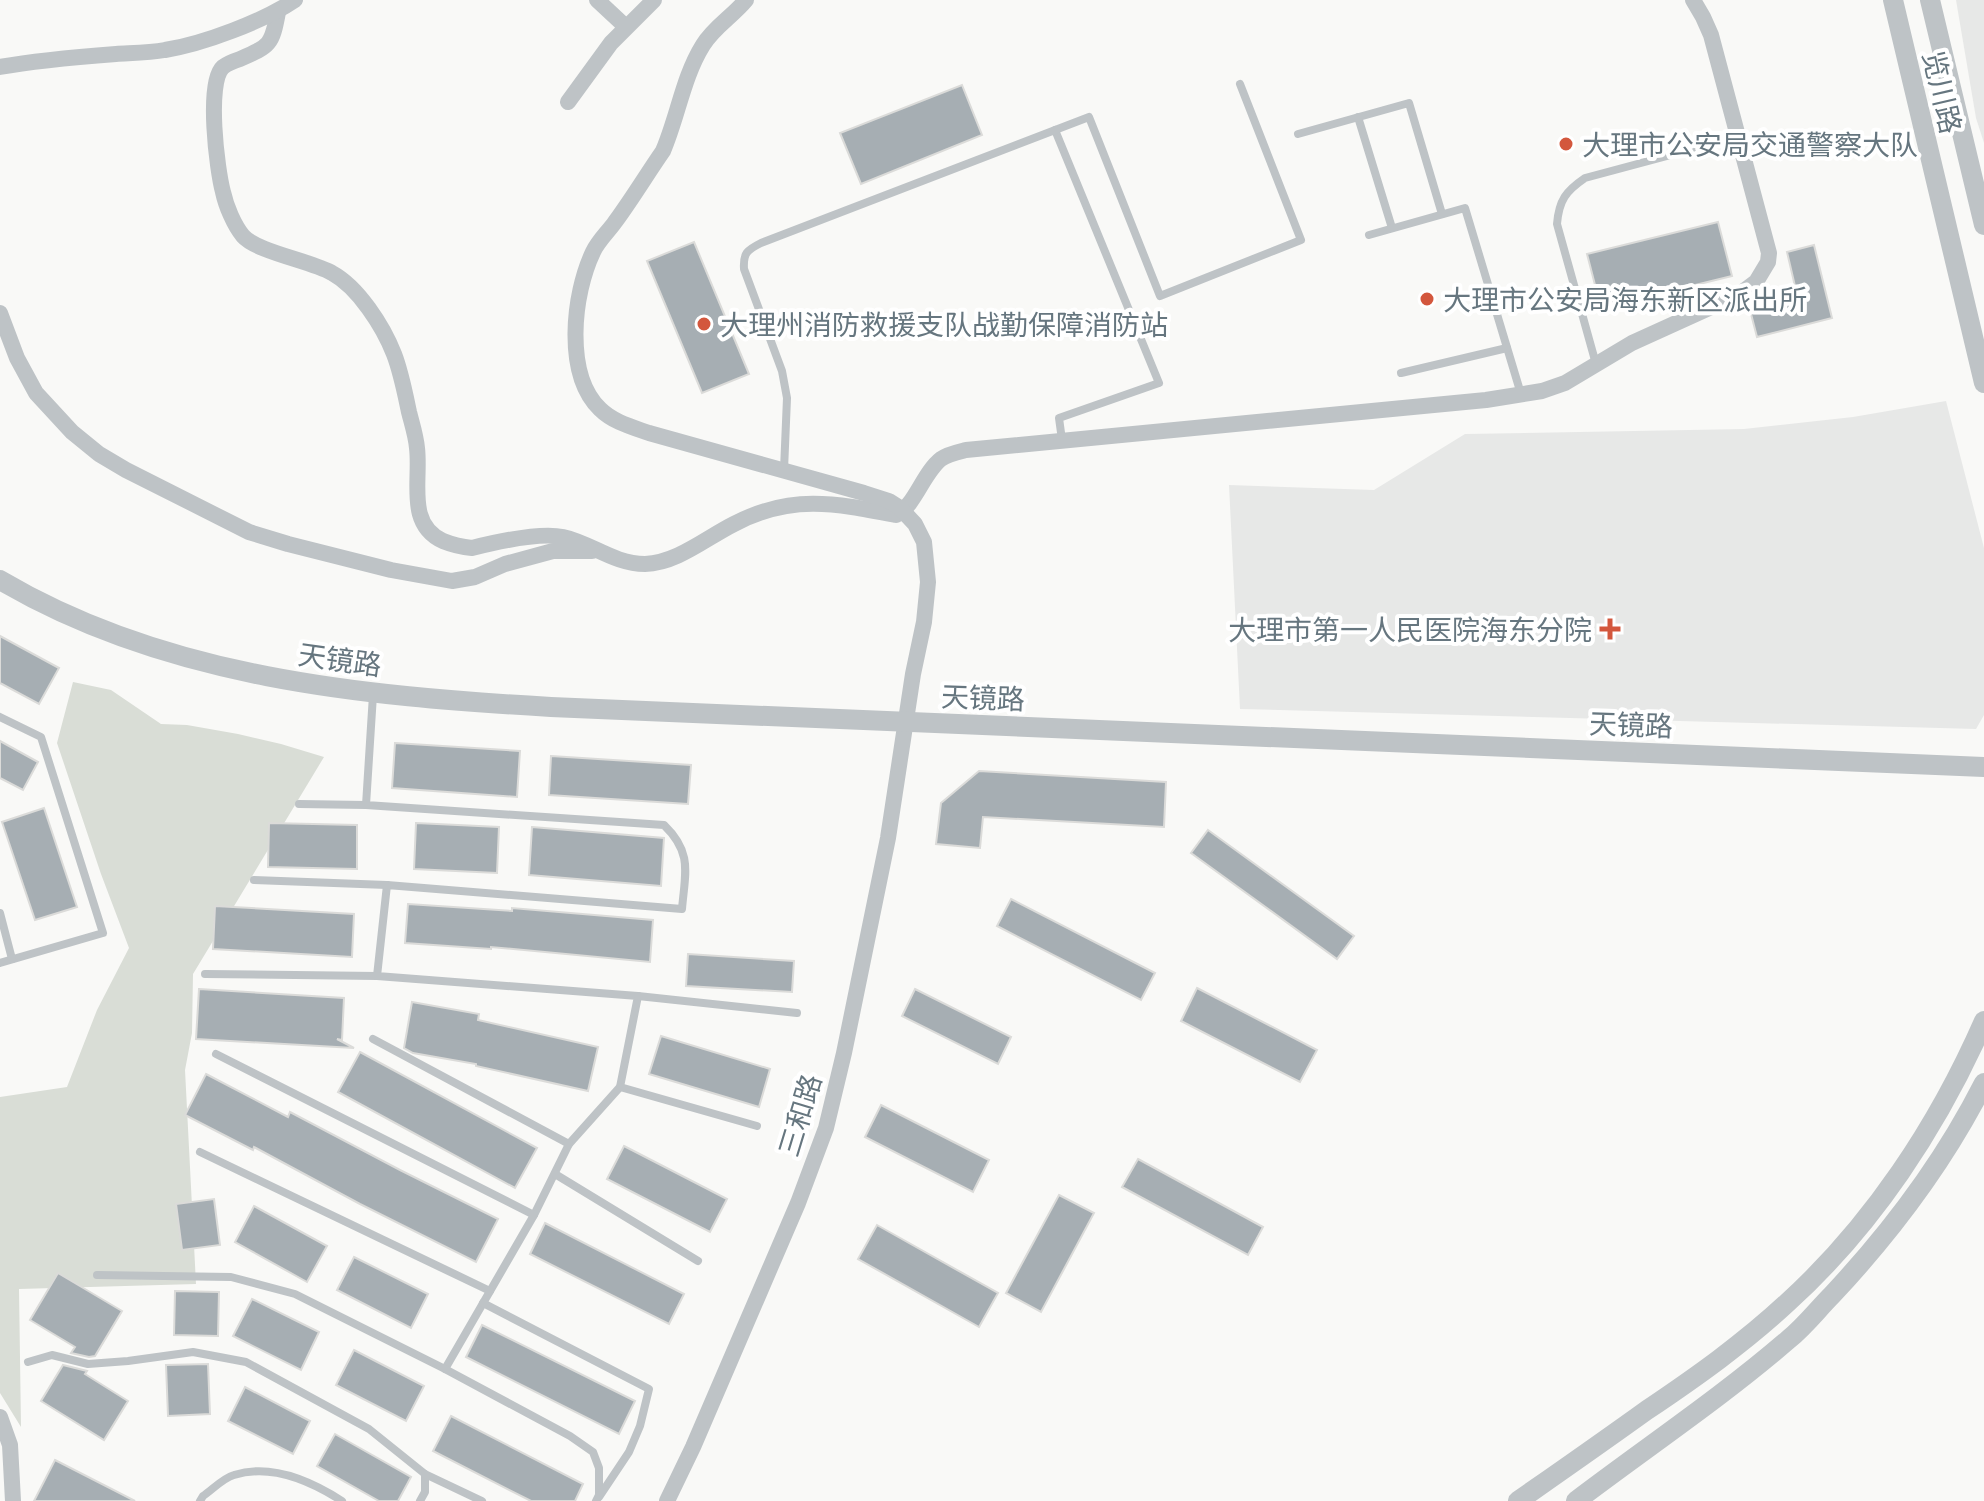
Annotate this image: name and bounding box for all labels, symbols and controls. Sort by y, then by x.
street label: 览川路 [1915,47,1971,137]
place label: 大理市公安局交通警察大队 [1582,125,1918,163]
marker: 大理市公安局交通警察大队 [1557,135,1575,153]
place label: 大理市公安局海东新区派出所 [1443,280,1807,318]
marker: 大理市公安局海东新区派出所 [1418,290,1436,308]
place label: 大理州消防救援支队战勤保障消防站 [720,305,1168,343]
marker: 大理州消防救援支队战勤保障消防站 [695,315,713,333]
place label: 大理市第一人民医院海东分院 [1228,610,1592,648]
marker: 大理市第一人民医院海东分院 [1599,618,1621,640]
street label: 天镜路 [296,634,384,684]
street label: 天镜路 [940,677,1026,717]
street label: 天镜路 [1588,704,1674,744]
street label: 三和路 [769,1069,829,1161]

